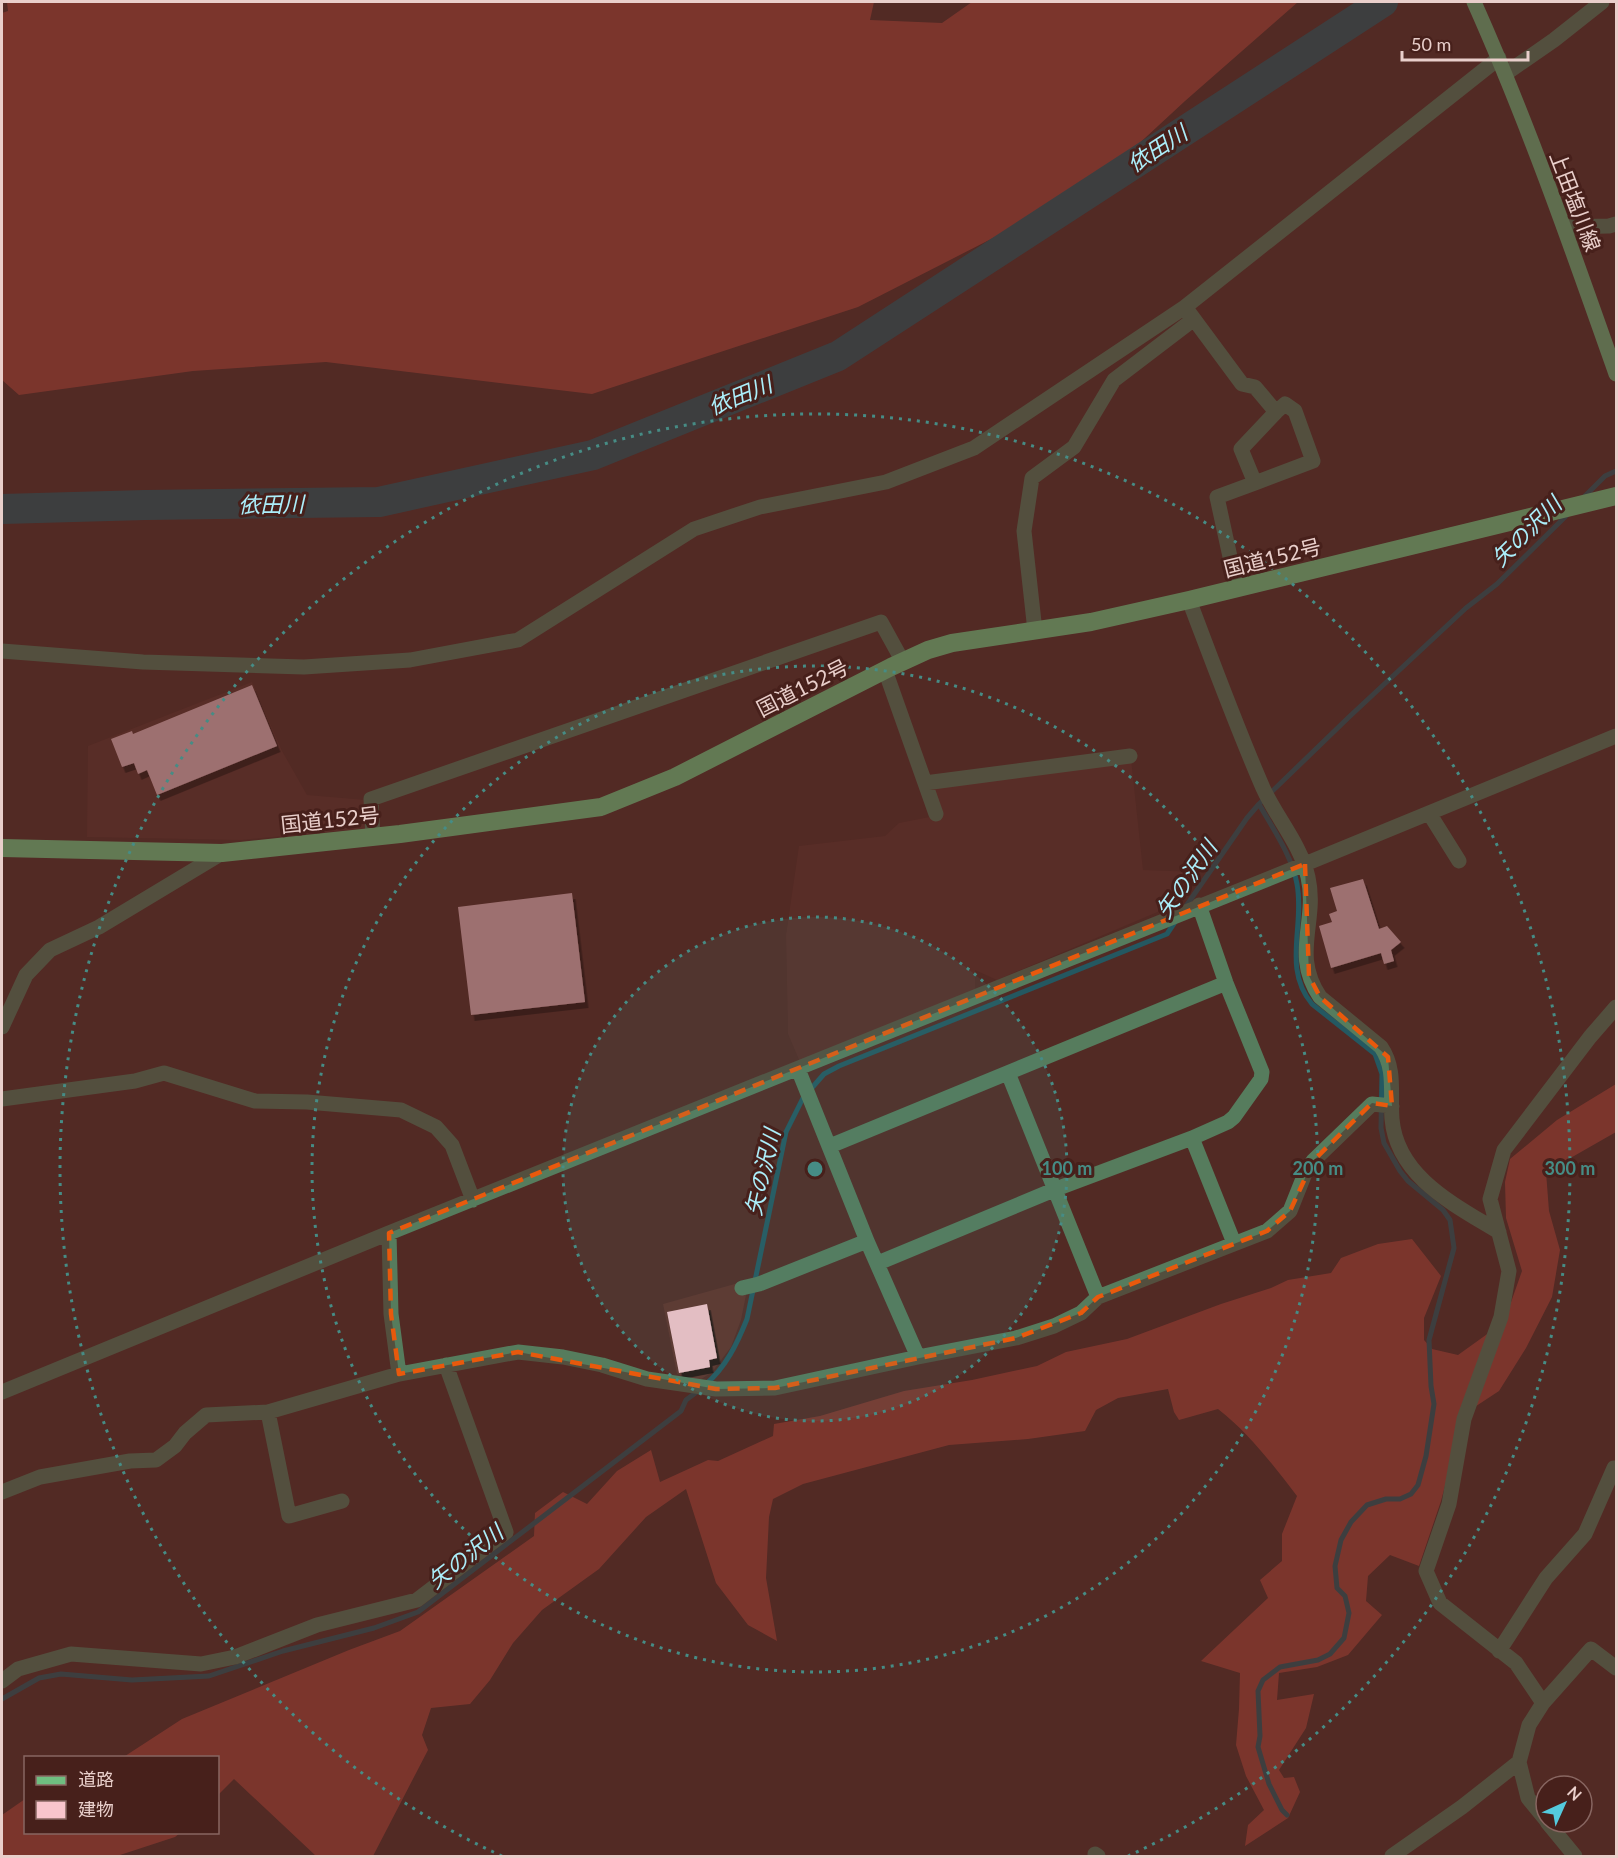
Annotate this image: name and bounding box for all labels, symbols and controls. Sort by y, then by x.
scale bar [1402,24,1528,62]
text: 50 m [1411,33,1451,55]
water label: 依田川 [1122,118,1194,177]
street label: 上田塩川線 [1546,148,1606,254]
water label: 依田川 [704,369,778,420]
water label: 矢の沢川 [1485,489,1568,572]
water label: 依田川 [238,490,306,518]
street label: 国道152号 [1221,533,1323,581]
street label: 国道152号 [752,653,852,721]
street label: 国道152号 [279,801,381,837]
water label: 矢の沢川 [1150,834,1223,923]
water label: 矢の沢川 [739,1124,786,1218]
text: 100 m [1042,1157,1092,1179]
text: 200 m [1293,1157,1343,1179]
text: 300 m [1545,1157,1595,1179]
centre of rings [805,1159,825,1179]
water label: 矢の沢川 [422,1517,510,1594]
legend [24,1756,219,1834]
text: 道路 [78,1768,114,1790]
north arrow [1534,1774,1594,1834]
text: N [1564,1782,1586,1804]
text: 建物 [78,1798,114,1820]

